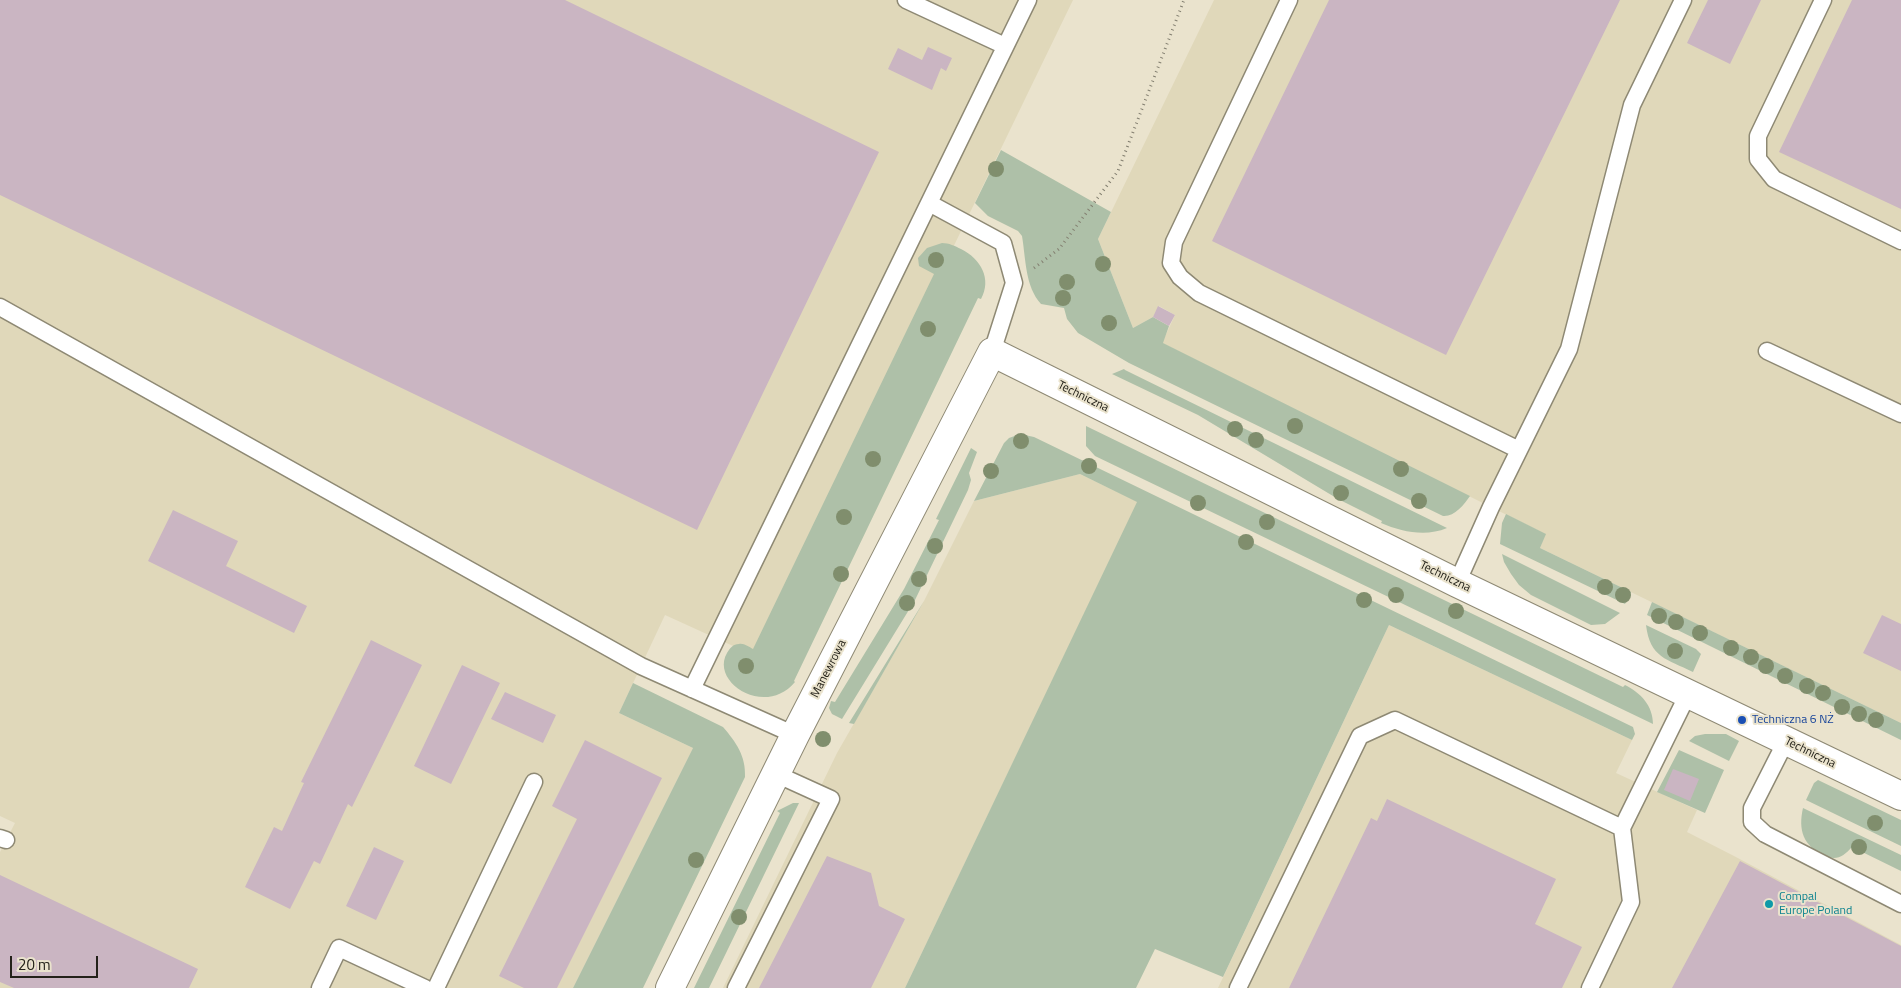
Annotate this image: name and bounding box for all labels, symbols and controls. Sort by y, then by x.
street label: Techniczna [1055,378,1111,416]
street label: Techniczna [1417,558,1473,596]
street label: Manewrowa [808,638,850,700]
place label: Techniczna 6 NŻ [1752,713,1834,727]
marker: Techniczna 6 NŻ [1736,714,1748,726]
street label: Techniczna [1782,734,1838,772]
place label: Compal Europe Poland [1779,890,1852,918]
marker: Compal Europe Poland [1763,898,1775,910]
scale bar [12,946,100,978]
text: 20 m [18,953,51,976]

